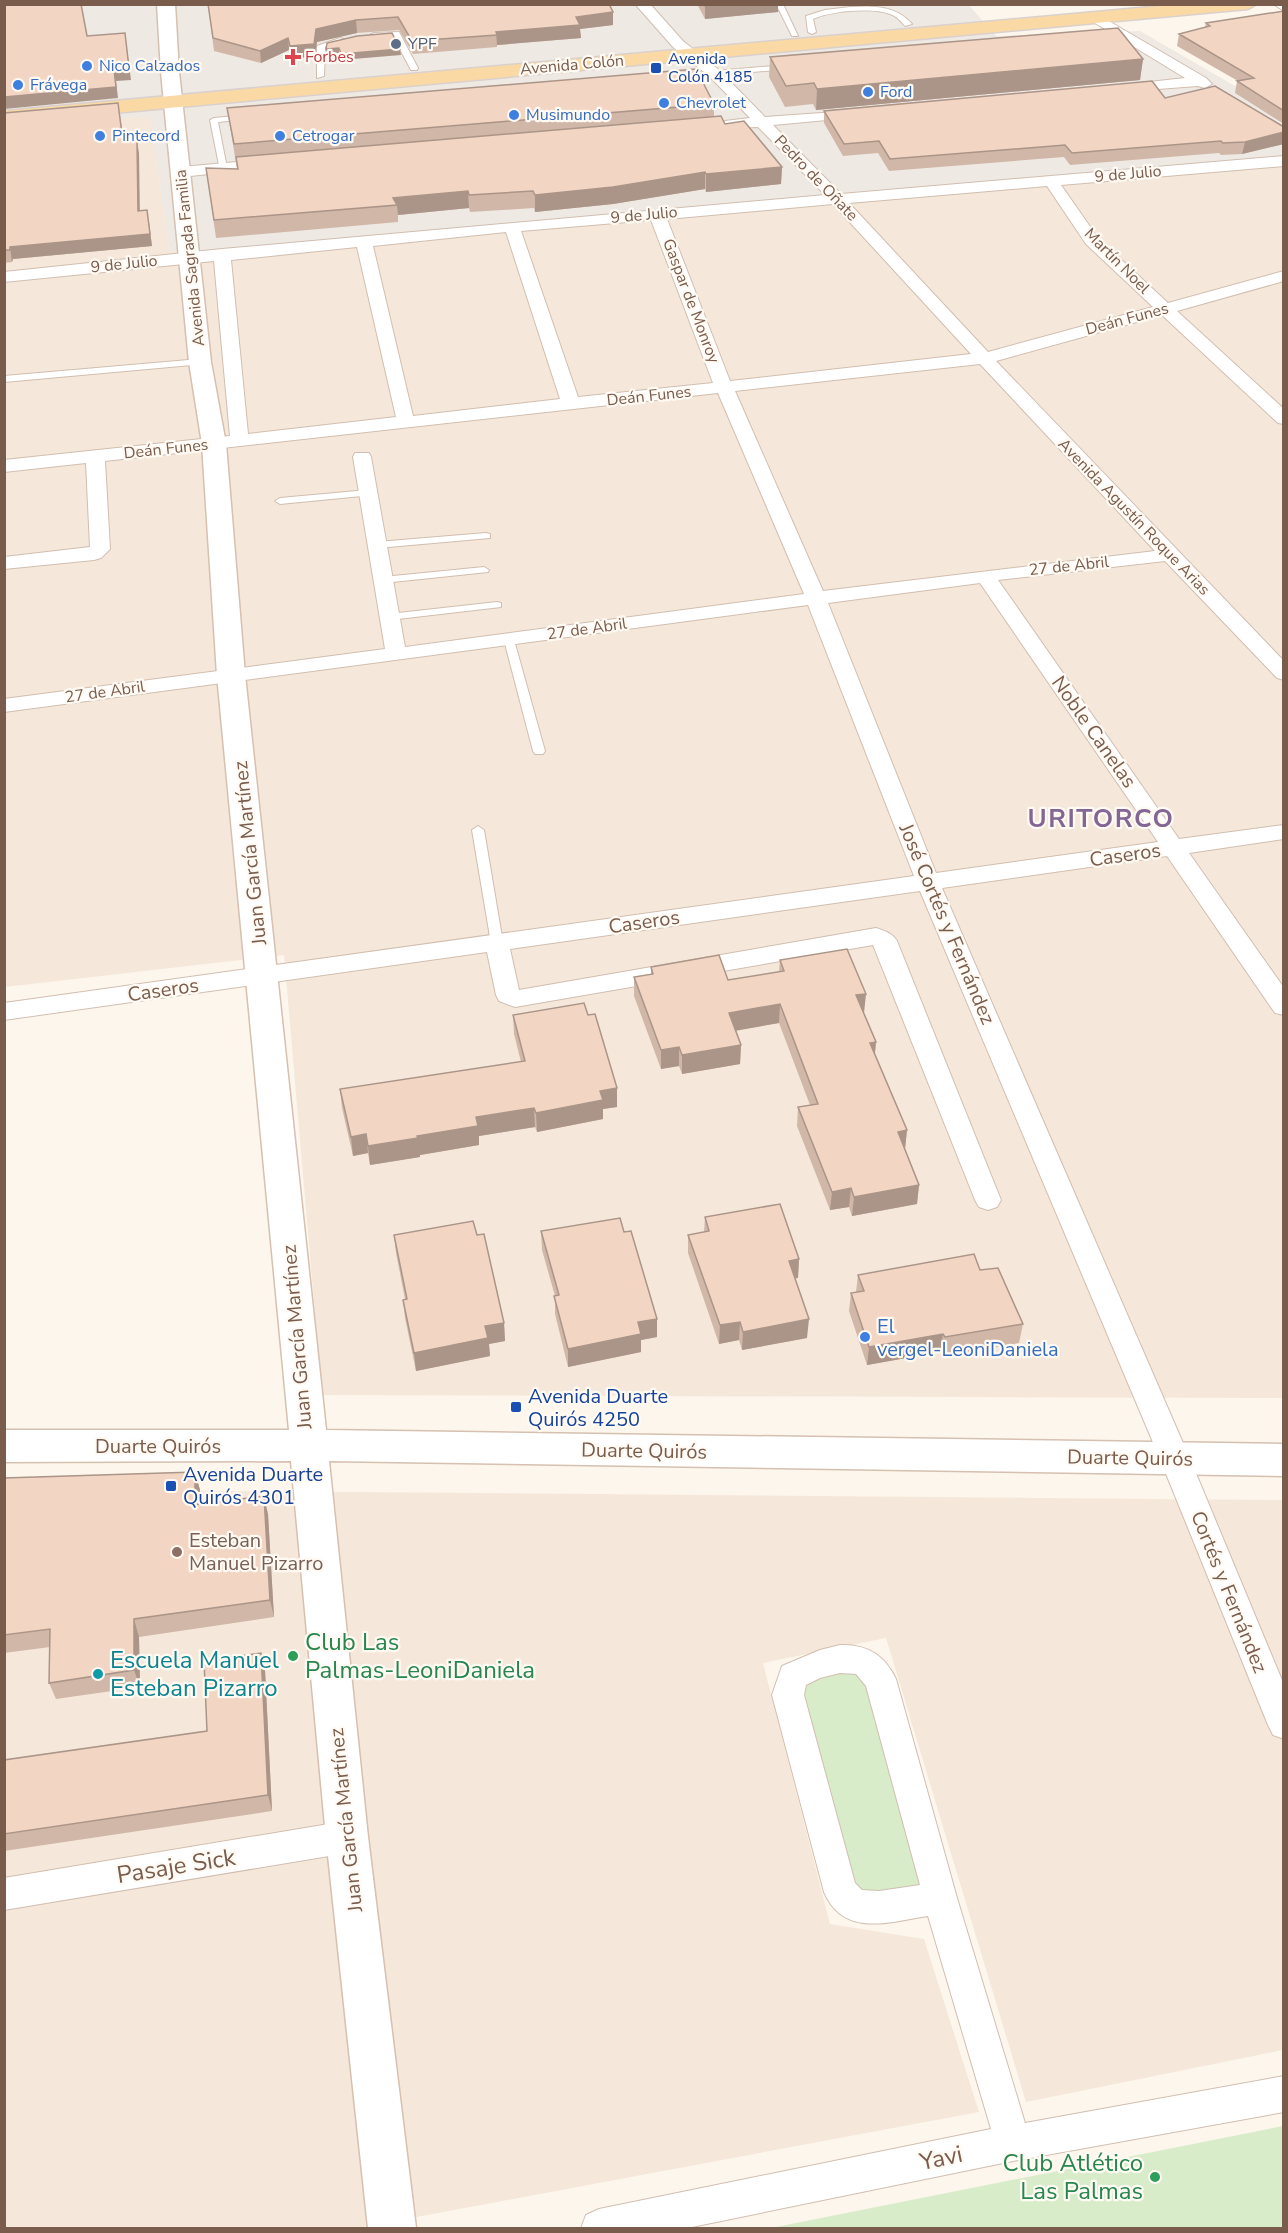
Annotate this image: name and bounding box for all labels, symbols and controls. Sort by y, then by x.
place label: YPF [407,33,437,55]
marker: YPF [389,37,403,51]
place label: Forbes [305,46,354,68]
place label: Avenida Colón 4185 [668,48,752,88]
street label: Avenida Colón [519,49,625,81]
marker: Forbes [286,50,300,64]
place label: Nico Calzados [99,55,200,77]
marker: Nico Calzados [80,59,94,73]
marker: Avenida Colón 4185 [649,61,663,75]
place label: Frávega [30,74,87,96]
marker: Frávega [11,78,25,92]
place label: Ford [880,81,912,103]
marker: Ford [861,85,875,99]
place label: Chevrolet [676,92,746,114]
marker: Chevrolet [657,96,671,110]
place label: Musimundo [526,104,610,126]
marker: Musimundo [507,108,521,122]
place label: Pintecord [112,125,180,147]
place label: Cetrogar [292,125,355,147]
marker: Pintecord [93,129,107,143]
marker: Cetrogar [273,129,287,143]
street label: Pedro de Oñate [769,130,863,226]
street label: 9 de Julio [1094,160,1163,188]
street label: Avenida Sagrada Familia [170,169,210,347]
street label: 9 de Julio [610,201,679,229]
street label: Martín Noel [1079,223,1155,299]
street label: Gaspar de Monroy [657,236,725,367]
street label: 9 de Julio [89,250,159,278]
street label: Deán Funes [1083,297,1171,341]
street label: Deán Funes [606,381,692,411]
street label: Deán Funes [123,434,209,464]
street label: Avenida Agustín Roque Arias [1053,434,1215,600]
street label: 27 de Abril [1028,551,1110,581]
street label: 27 de Abril [546,612,629,645]
street label: Noble Canelas [1045,671,1143,793]
street label: 27 de Abril [64,675,147,708]
street label: Juan García Martínez [227,760,273,947]
district label: URITORCO [1028,801,1174,836]
street label: José Cortés y Fernández [892,819,1002,1028]
street label: Caseros [1088,837,1162,873]
street label: Caseros [607,904,681,940]
street label: Caseros [126,972,200,1008]
street label: Juan García Martínez [275,1244,319,1431]
place label: El vergel-LeoniDaniela [877,1313,1059,1363]
marker: El vergel-LeoniDaniela [858,1330,872,1344]
place label: Avenida Duarte Quirós 4250 [528,1383,668,1433]
marker: Avenida Duarte Quirós 4250 [509,1400,523,1414]
street label: Duarte Quirós [95,1433,221,1460]
street label: Duarte Quirós [581,1436,707,1466]
street label: Duarte Quirós [1067,1443,1193,1473]
place label: Avenida Duarte Quirós 4301 [183,1461,323,1511]
marker: Avenida Duarte Quirós 4301 [164,1479,178,1493]
street label: Cortés y Fernández [1184,1507,1274,1677]
place label: Esteban Manuel Pizarro [189,1527,323,1577]
marker: Esteban Manuel Pizarro [170,1545,184,1559]
place label: Club Las Palmas-LeoniDaniela [305,1626,535,1686]
place label: Escuela Manuel Esteban Pizarro [110,1644,279,1704]
marker: Club Las Palmas-LeoniDaniela [286,1649,300,1663]
marker: Escuela Manuel Esteban Pizarro [91,1667,105,1681]
street label: Juan García Martínez [323,1727,369,1914]
street label: Pasaje Sick [114,1841,239,1891]
street label: Yavi [916,2138,965,2178]
place label: Club Atlético Las Palmas [1003,2147,1143,2207]
marker: Club Atlético Las Palmas [1148,2170,1162,2184]

